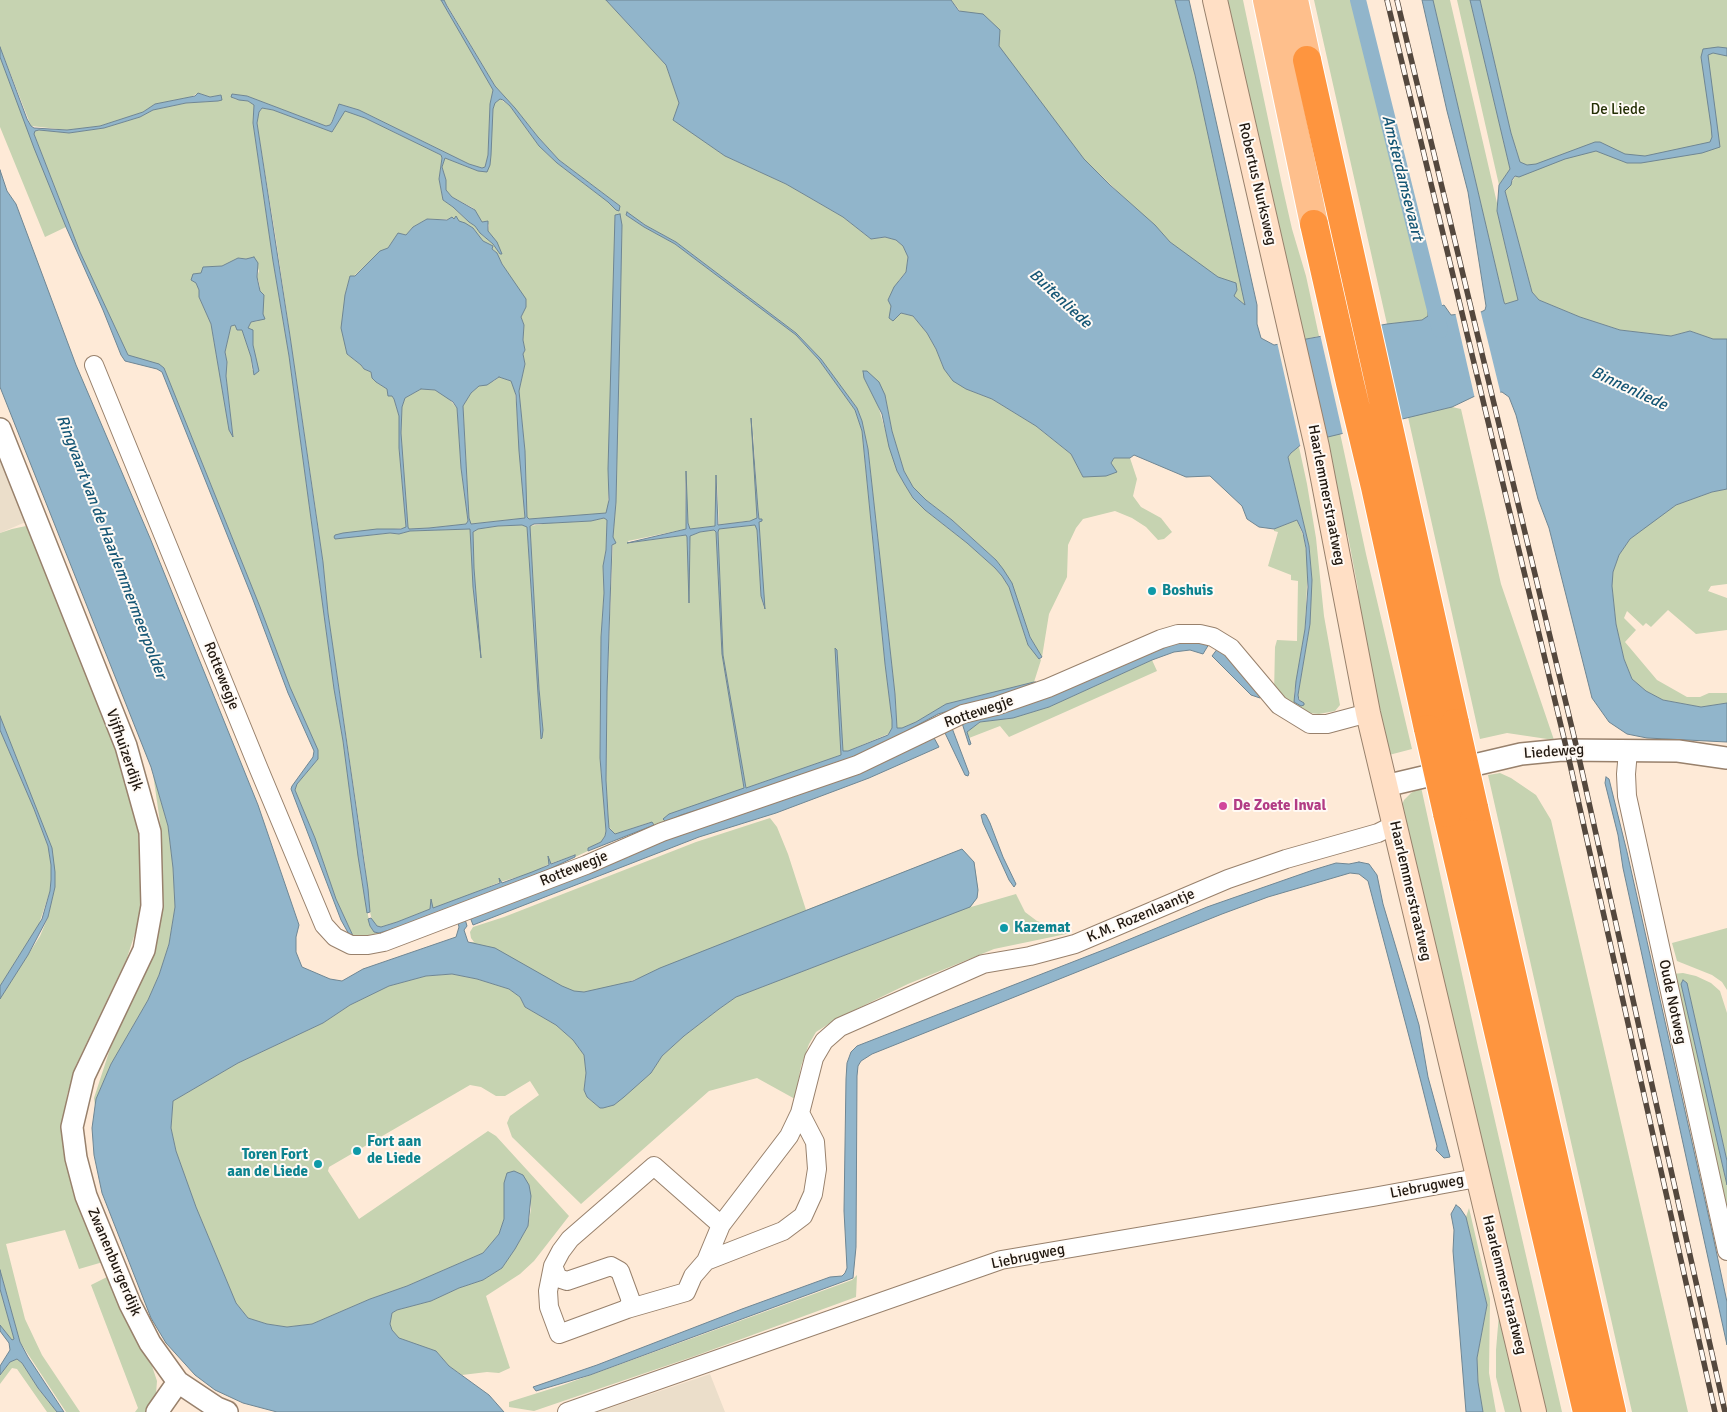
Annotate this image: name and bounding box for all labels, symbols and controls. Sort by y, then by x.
park label: De Liede [1590,101,1646,119]
water label: Amsterdamsevaart [1377,113,1427,243]
street label: Robertus Nurksweg [1234,121,1280,247]
water label: Buitenliede [1025,265,1095,333]
water label: Binnenliede [1588,363,1670,415]
water label: Ringvaart van de Haarlemmermeerpolder [52,412,170,682]
street label: Haarlemmerstraatweg [1303,423,1349,567]
place label: Boshuis [1162,582,1213,600]
marker: Boshuis [1146,585,1158,597]
street label: Rottewegje [199,639,243,713]
street label: Rottewegje [942,692,1016,732]
street label: Vijfhuizerdijk [102,707,146,793]
street label: Liedeweg [1523,741,1585,763]
place label: De Zoete Inval [1233,797,1326,815]
marker: De Zoete Inval [1217,800,1229,812]
street label: Haarlemmerstraatweg [1385,819,1435,963]
street label: Rottewegje [537,847,611,891]
street label: K.M. Rozenlaantje [1084,885,1198,947]
place label: Kazemat [1014,919,1070,937]
marker: Kazemat [998,922,1010,934]
street label: Oude Notweg [1654,958,1690,1046]
place label: Fort aan de Liede [367,1133,421,1168]
marker: Fort aan de Liede [351,1145,363,1157]
place label: Toren Fort aan de Liede [227,1146,308,1181]
marker: Toren Fort aan de Liede [312,1158,324,1170]
street label: Liebrugweg [1389,1171,1465,1203]
street label: Zwanenburgerdijk [83,1205,145,1319]
street label: Haarlemmerstraatweg [1478,1213,1530,1357]
street label: Liebrugweg [990,1240,1066,1274]

